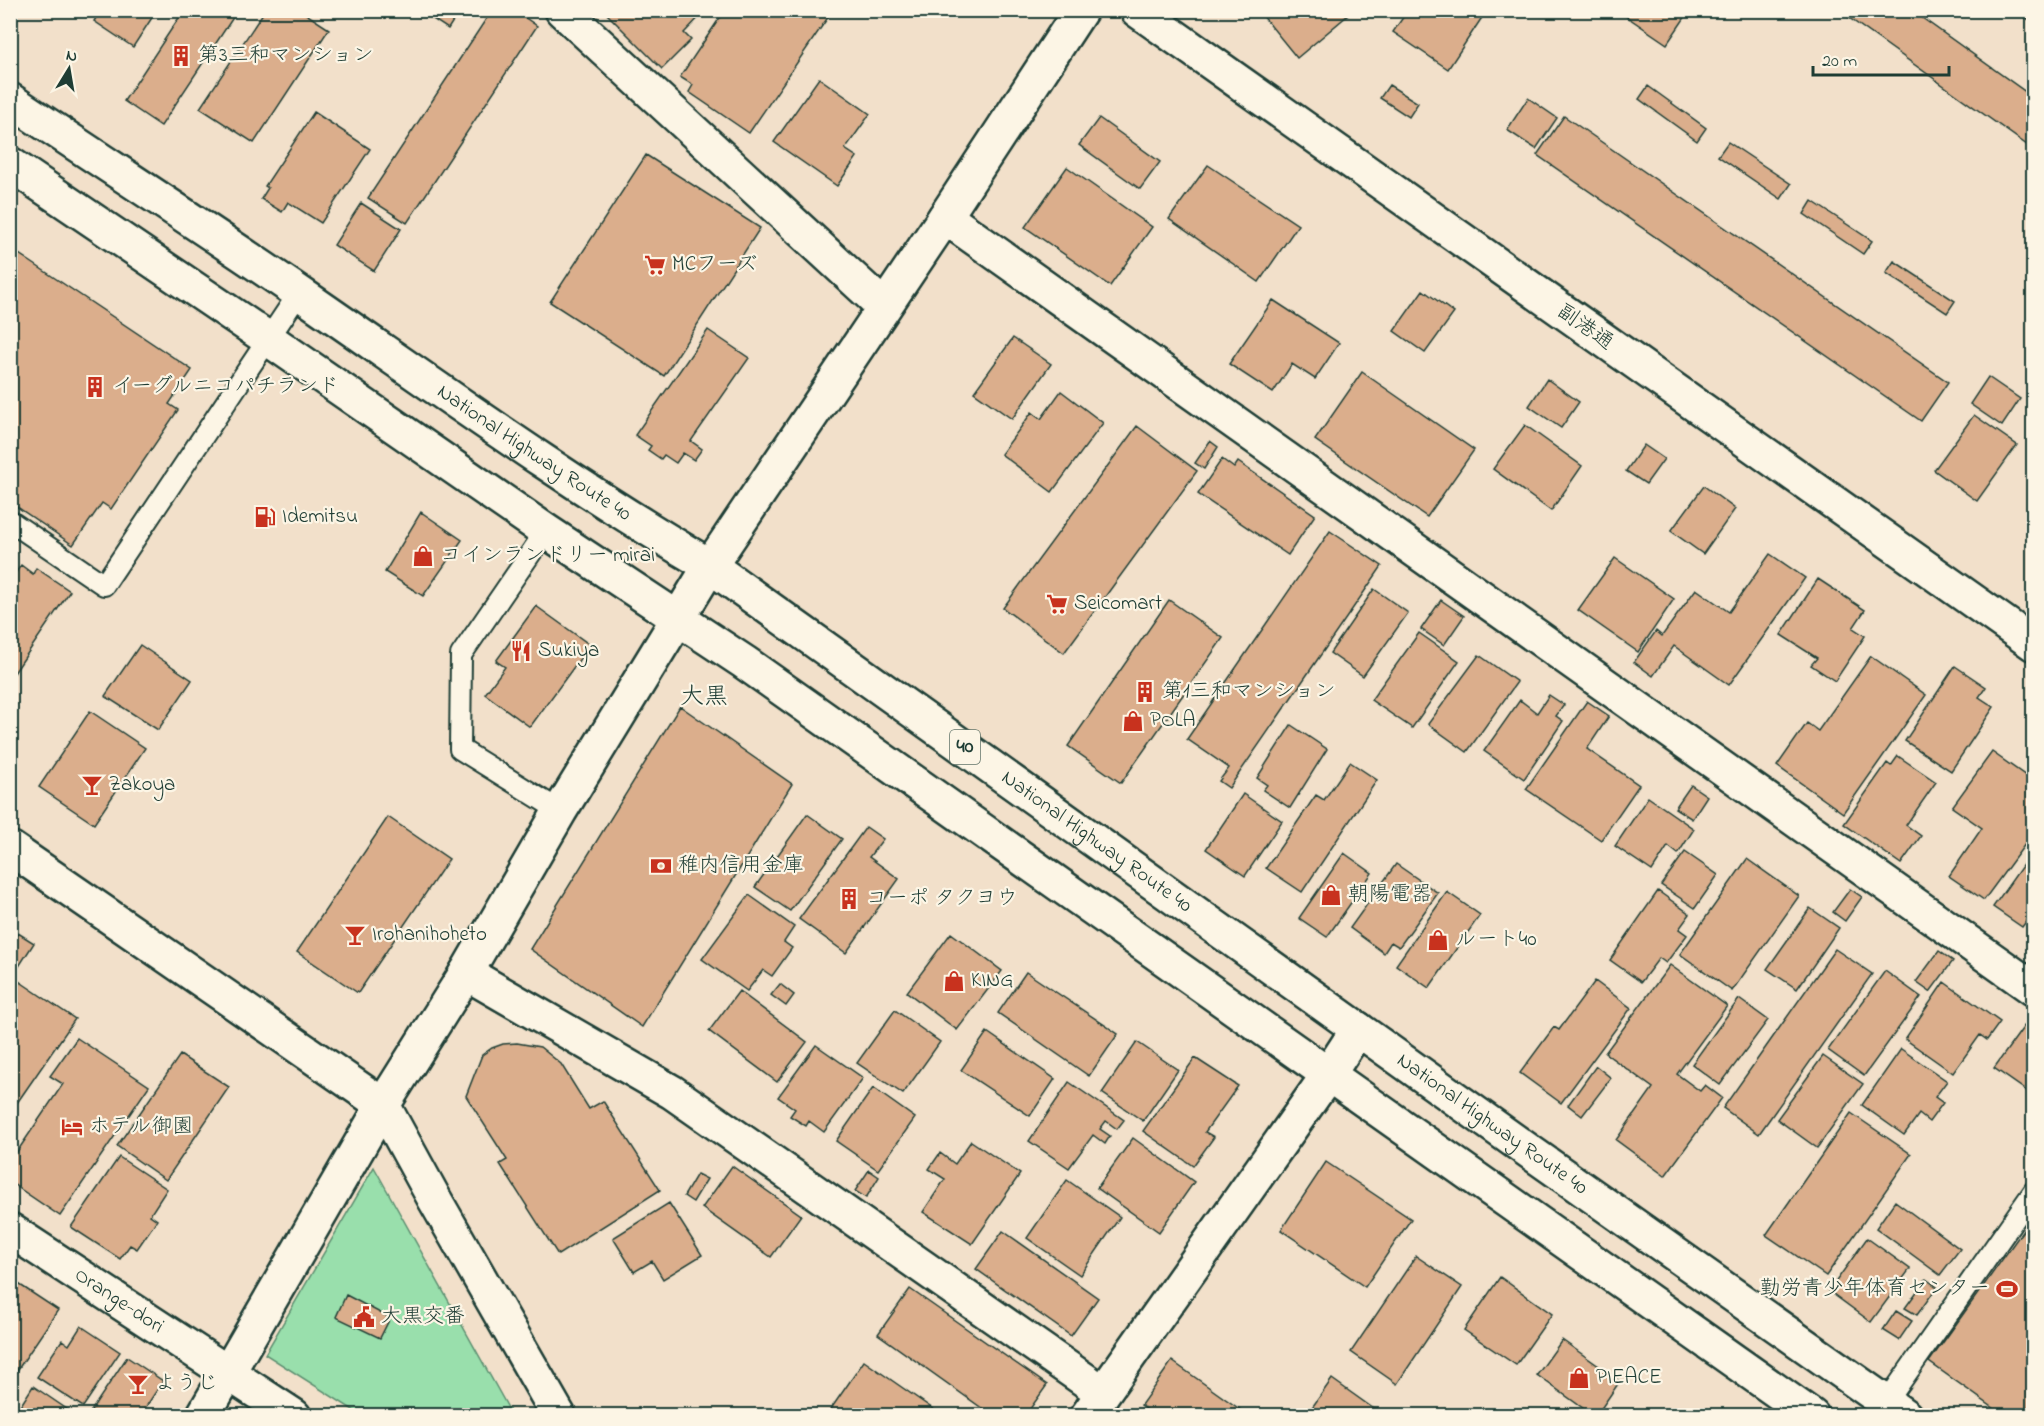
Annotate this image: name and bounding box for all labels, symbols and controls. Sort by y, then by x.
north arrow [39,39,99,99]
scale bar [1813,39,1950,77]
place label: 第3三和マンション [198,41,374,71]
text: N [64,43,79,69]
building icon: 第3三和マンション [169,44,193,68]
text: 20 m [1822,49,1857,75]
place label: MCフーズ [672,250,757,280]
supermarket icon: MCフーズ [643,253,667,277]
street label: 副港通 [1551,298,1619,358]
place label: イーグルニコパチランド [112,372,339,402]
building icon: イーグルニコパチランド [83,375,107,399]
street label: National Highway Route 40 [430,378,637,529]
place label: Idemitsu [282,502,358,532]
fuel station icon: Idemitsu [253,505,277,529]
place label: コインランドリー mirai [440,541,655,571]
shop icon: コインランドリー mirai [411,544,435,568]
place label: Seicomart [1074,589,1162,619]
supermarket icon: Seicomart [1045,592,1069,616]
place label: Sukiya [538,636,599,668]
restaurant icon: Sukiya [509,639,533,663]
place label: 第1三和マンション [1162,677,1336,707]
district label: 大黒 [680,680,728,715]
building icon: 第1三和マンション [1133,680,1157,704]
place label: POLA [1150,706,1195,736]
shop icon: POLA [1121,709,1145,733]
road number: 40 [950,730,980,764]
street label: National Highway Route 40 [995,764,1198,921]
place label: Zakoya [109,770,175,802]
bar icon: Zakoya [80,773,104,797]
place label: 稚内信用金庫 [678,851,804,881]
bank icon: 稚内信用金庫 [649,854,673,878]
place label: 朝陽電器 [1348,880,1432,910]
shop icon: 朝陽電器 [1319,883,1343,907]
place label: コーポ タクヨウ [866,884,1018,914]
building icon: コーポ タクヨウ [837,887,861,911]
place label: Irohanihoheto [372,920,487,950]
bar icon: Irohanihoheto [343,923,367,947]
place label: ルート40 [1455,925,1537,955]
shop icon: ルート40 [1426,928,1450,952]
place label: KING [971,966,1013,996]
shop icon: KING [942,969,966,993]
street label: National Highway Route 40 [1390,1046,1594,1203]
place label: ホテル御園 [89,1112,193,1142]
hotel icon: ホテル御園 [60,1115,84,1139]
street label: Orange-dori [68,1261,170,1342]
place label: 勤労青少年体育センター [1760,1274,1990,1304]
sports icon: 勤労青少年体育センター [1995,1277,2019,1301]
place label: 大黒交番 [381,1302,465,1332]
public building icon: 大黒交番 [352,1305,376,1329]
place label: PIEACE [1596,1363,1662,1393]
shop icon: PIEACE [1567,1366,1591,1390]
place label: ようじ [155,1369,218,1399]
bar icon: ようじ [126,1372,150,1396]

